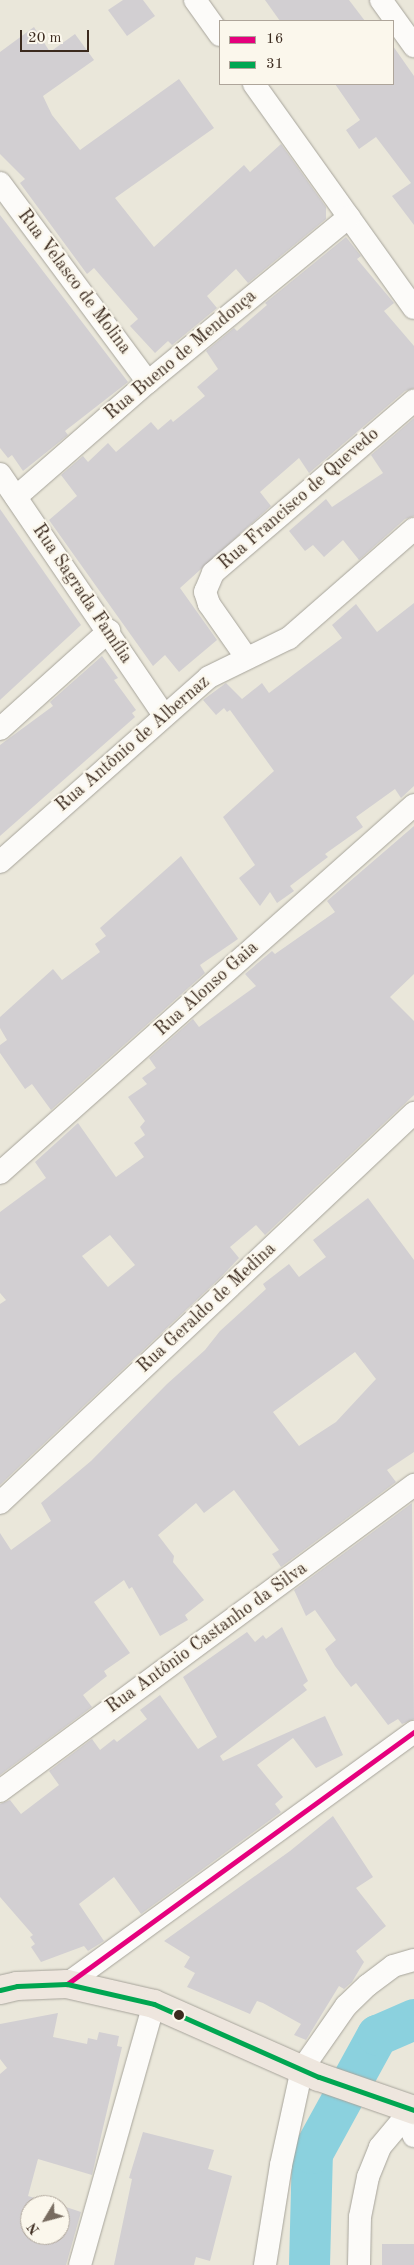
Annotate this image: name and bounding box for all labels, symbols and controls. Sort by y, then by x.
scale bar [22,20,91,52]
legend [219,20,394,85]
text: 20 m [28,31,62,46]
text: 16 [266,32,283,47]
text: 31 [266,57,283,72]
street label: Rua Velasco de Molina [13,205,135,359]
street label: Rua Bueno de Mendonça [101,285,261,425]
street label: Rua Francisco de Quevedo [214,423,384,575]
street label: Rua Sagrada Família [27,520,137,668]
street label: Rua Antônio de Albernaz [52,671,214,817]
street label: Rua Alonso Gaia [151,937,263,1041]
street label: Rua Geraldo de Medina [133,1238,281,1378]
street label: Rua Antônio Castanho da Silva [102,1558,312,1718]
unlabelled marker [174,2010,184,2020]
north arrow [20,2195,70,2245]
text: N [25,2220,43,2237]

